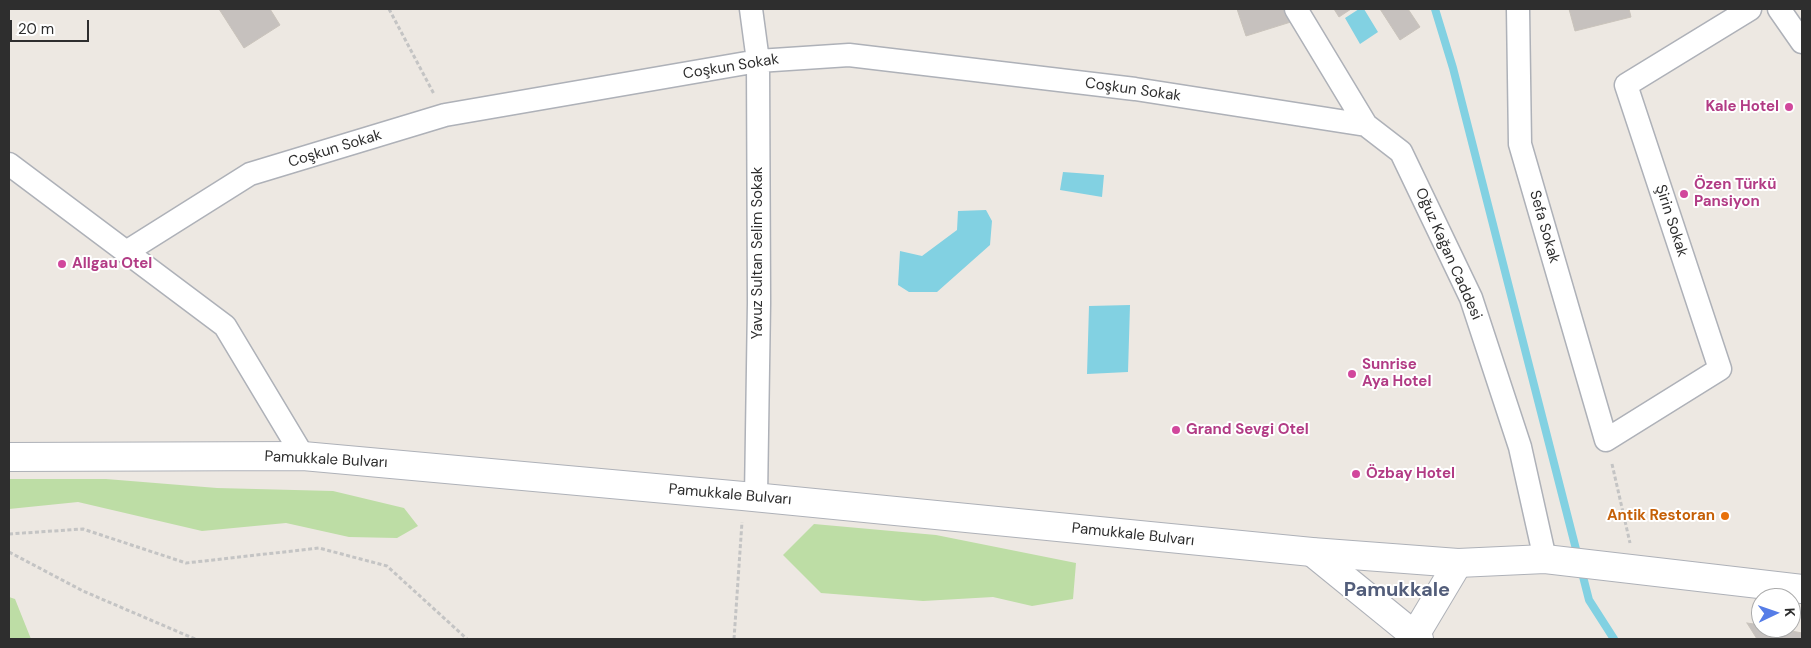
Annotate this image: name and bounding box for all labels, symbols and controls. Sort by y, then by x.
scale bar [12,10,91,42]
text: 20 m [18,19,54,39]
street label: Coşkun Sokak [682,51,780,83]
street label: Coşkun Sokak [1084,74,1182,106]
place label: Kale Hotel [1705,98,1779,116]
marker: Kale Hotel [1783,101,1795,113]
street label: Coşkun Sokak [286,126,384,172]
street label: Yavuz Sultan Selim Sokak [749,167,767,339]
place label: Özen Türkü Pansiyon [1694,176,1776,211]
street label: Şirin Sokak [1651,183,1691,259]
street label: Oğuz Kağan Caddesi [1411,185,1485,323]
street label: Sefa Sokak [1525,188,1563,266]
marker: Özen Türkü Pansiyon [1678,188,1690,200]
place label: Allgau Otel [72,255,152,273]
marker: Allgau Otel [56,258,68,270]
place label: Sunrise Aya Hotel [1362,356,1431,391]
marker: Sunrise Aya Hotel [1346,368,1358,380]
place label: Grand Sevgi Otel [1186,421,1309,439]
marker: Grand Sevgi Otel [1170,424,1182,436]
street label: Pamukkale Bulvarı [264,448,388,472]
place label: Özbay Hotel [1366,465,1455,483]
marker: Özbay Hotel [1350,468,1362,480]
street label: Pamukkale Bulvarı [668,481,792,509]
place label: Antik Restoran [1607,507,1715,525]
marker: Antik Restoran [1719,510,1731,522]
street label: Pamukkale Bulvarı [1071,520,1195,550]
district label: Pamukkale [1344,579,1450,603]
north arrow [1751,588,1801,638]
text: K [1781,607,1799,617]

